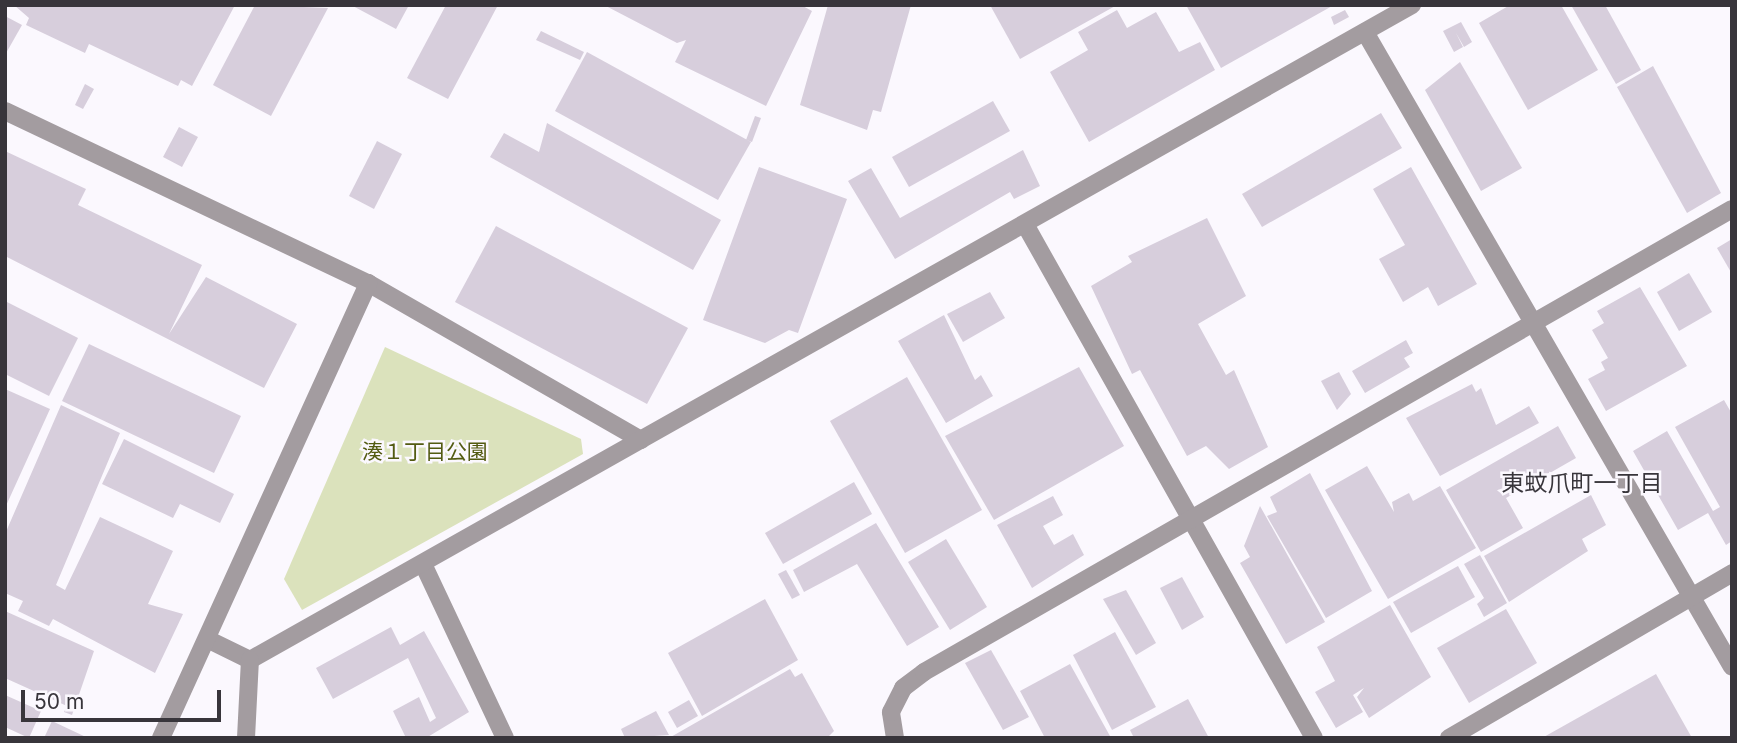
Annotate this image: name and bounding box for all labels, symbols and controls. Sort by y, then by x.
park label: 湊１丁目公園 [362,439,488,465]
district label: 東蚊爪町一丁目 [1502,469,1662,497]
scale bar [24,676,224,720]
text: 50 m [34,689,84,714]

